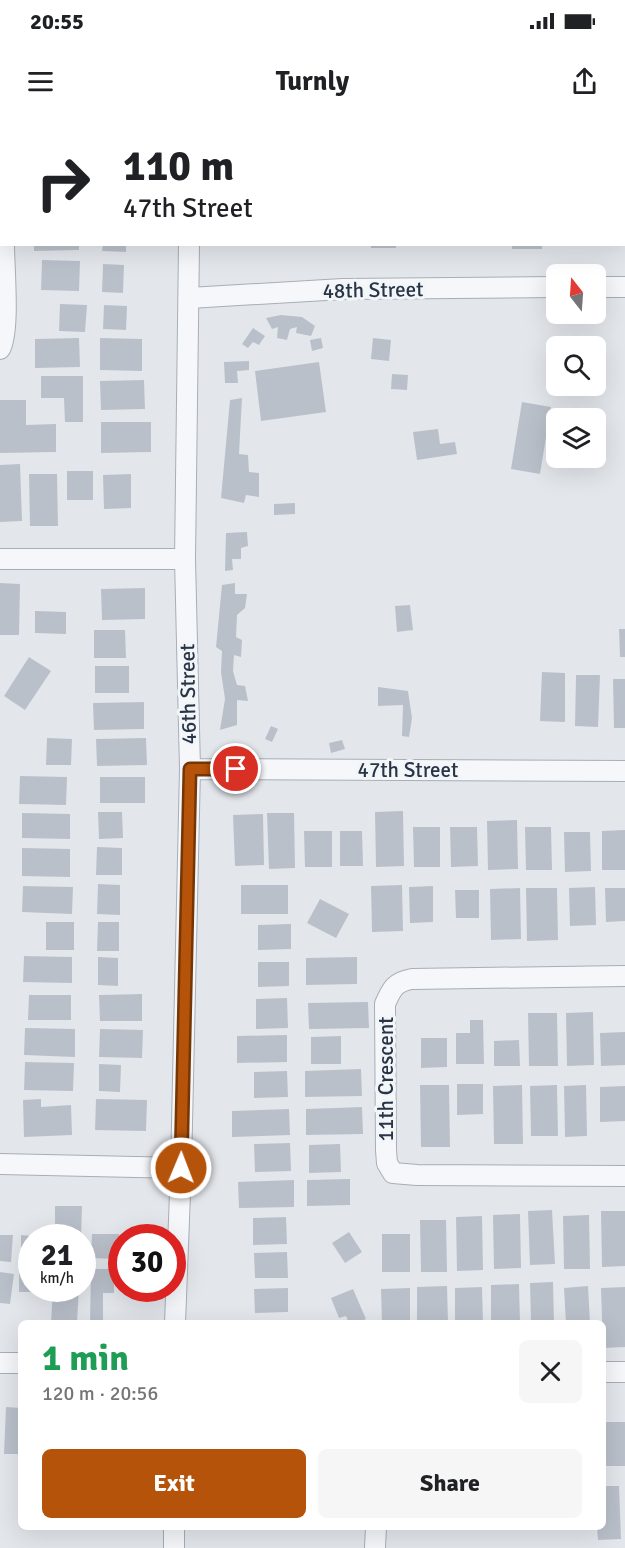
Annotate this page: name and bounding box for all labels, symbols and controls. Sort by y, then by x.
text: 20:55 [30,8,84,35]
icon: menu [24,65,57,98]
text: Turnly [276,65,349,98]
icon: share [568,65,601,98]
text: 110 m [123,141,234,192]
icon: right [24,144,102,222]
text: 47th Street [123,192,253,225]
north arrow [546,264,606,324]
map controls [546,264,606,468]
street label: 48th Street [322,276,424,304]
button: search [546,336,606,396]
button: layers [546,408,606,468]
street label: 46th Street [174,643,202,745]
pin [210,743,261,794]
icon: arrive [219,752,252,785]
street label: 47th Street [358,757,458,783]
street label: 11th Crescent [373,1017,399,1141]
position arrow [149,1136,213,1200]
speed limit sign: 30 [108,1224,186,1302]
text: 21 [41,1237,73,1274]
text: km/h [40,1269,74,1287]
text: 1 min [42,1336,129,1381]
button: close [519,1340,582,1403]
text: 120 m · 20:56 [42,1381,158,1406]
button: Exit [42,1449,306,1518]
button: Share [318,1449,582,1518]

